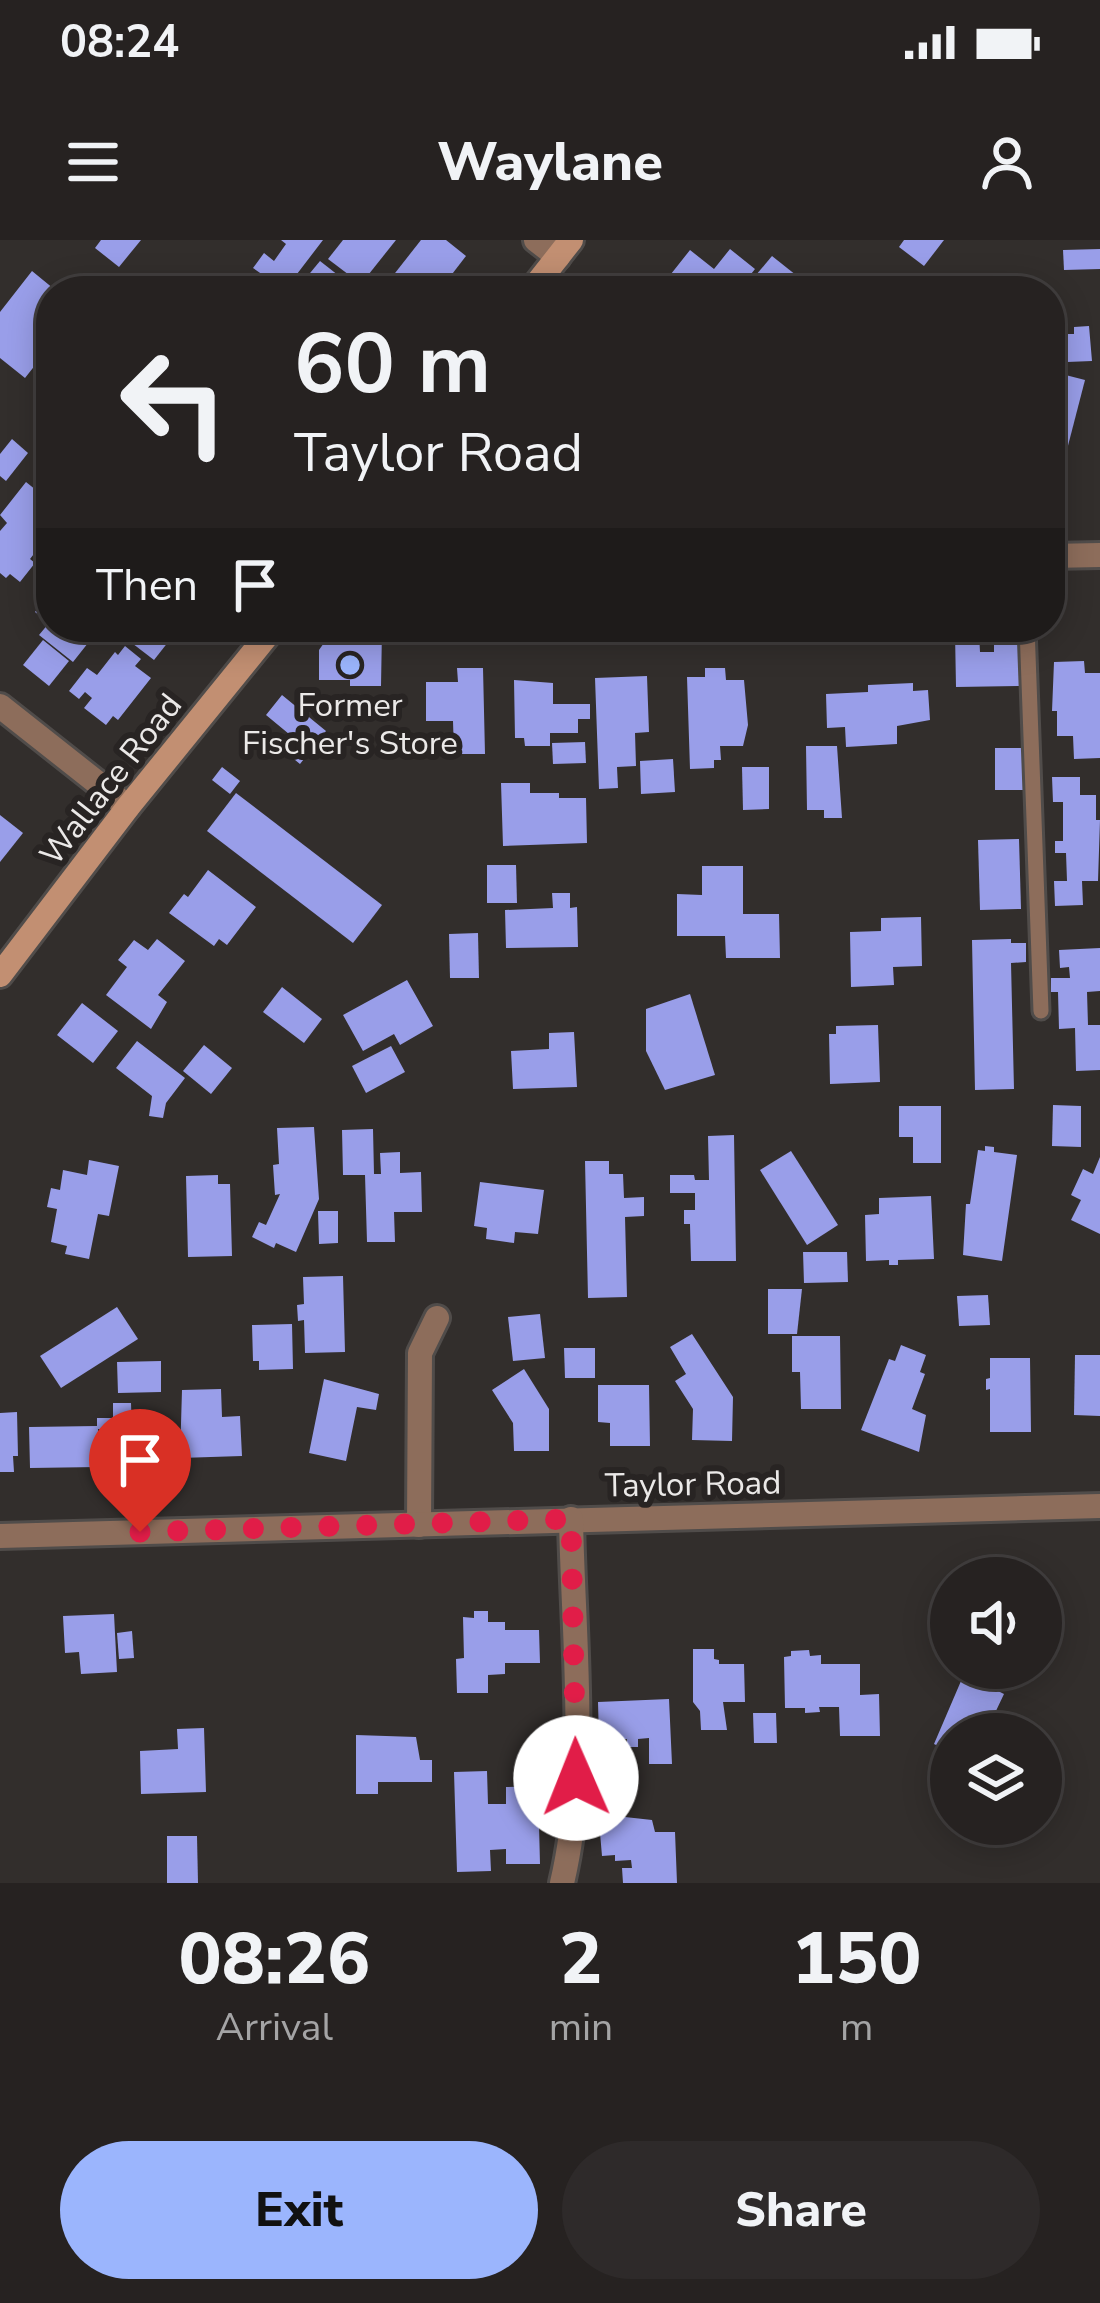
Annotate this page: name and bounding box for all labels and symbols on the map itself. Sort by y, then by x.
marker: Former Fischer's Store [337,652,363,678]
place label: Former Fischer's Store [242,683,458,766]
street label: Wallace Road [30,685,193,875]
pin [89,1409,191,1532]
street label: Taylor Road [604,1460,782,1509]
position arrow [513,1715,639,1841]

